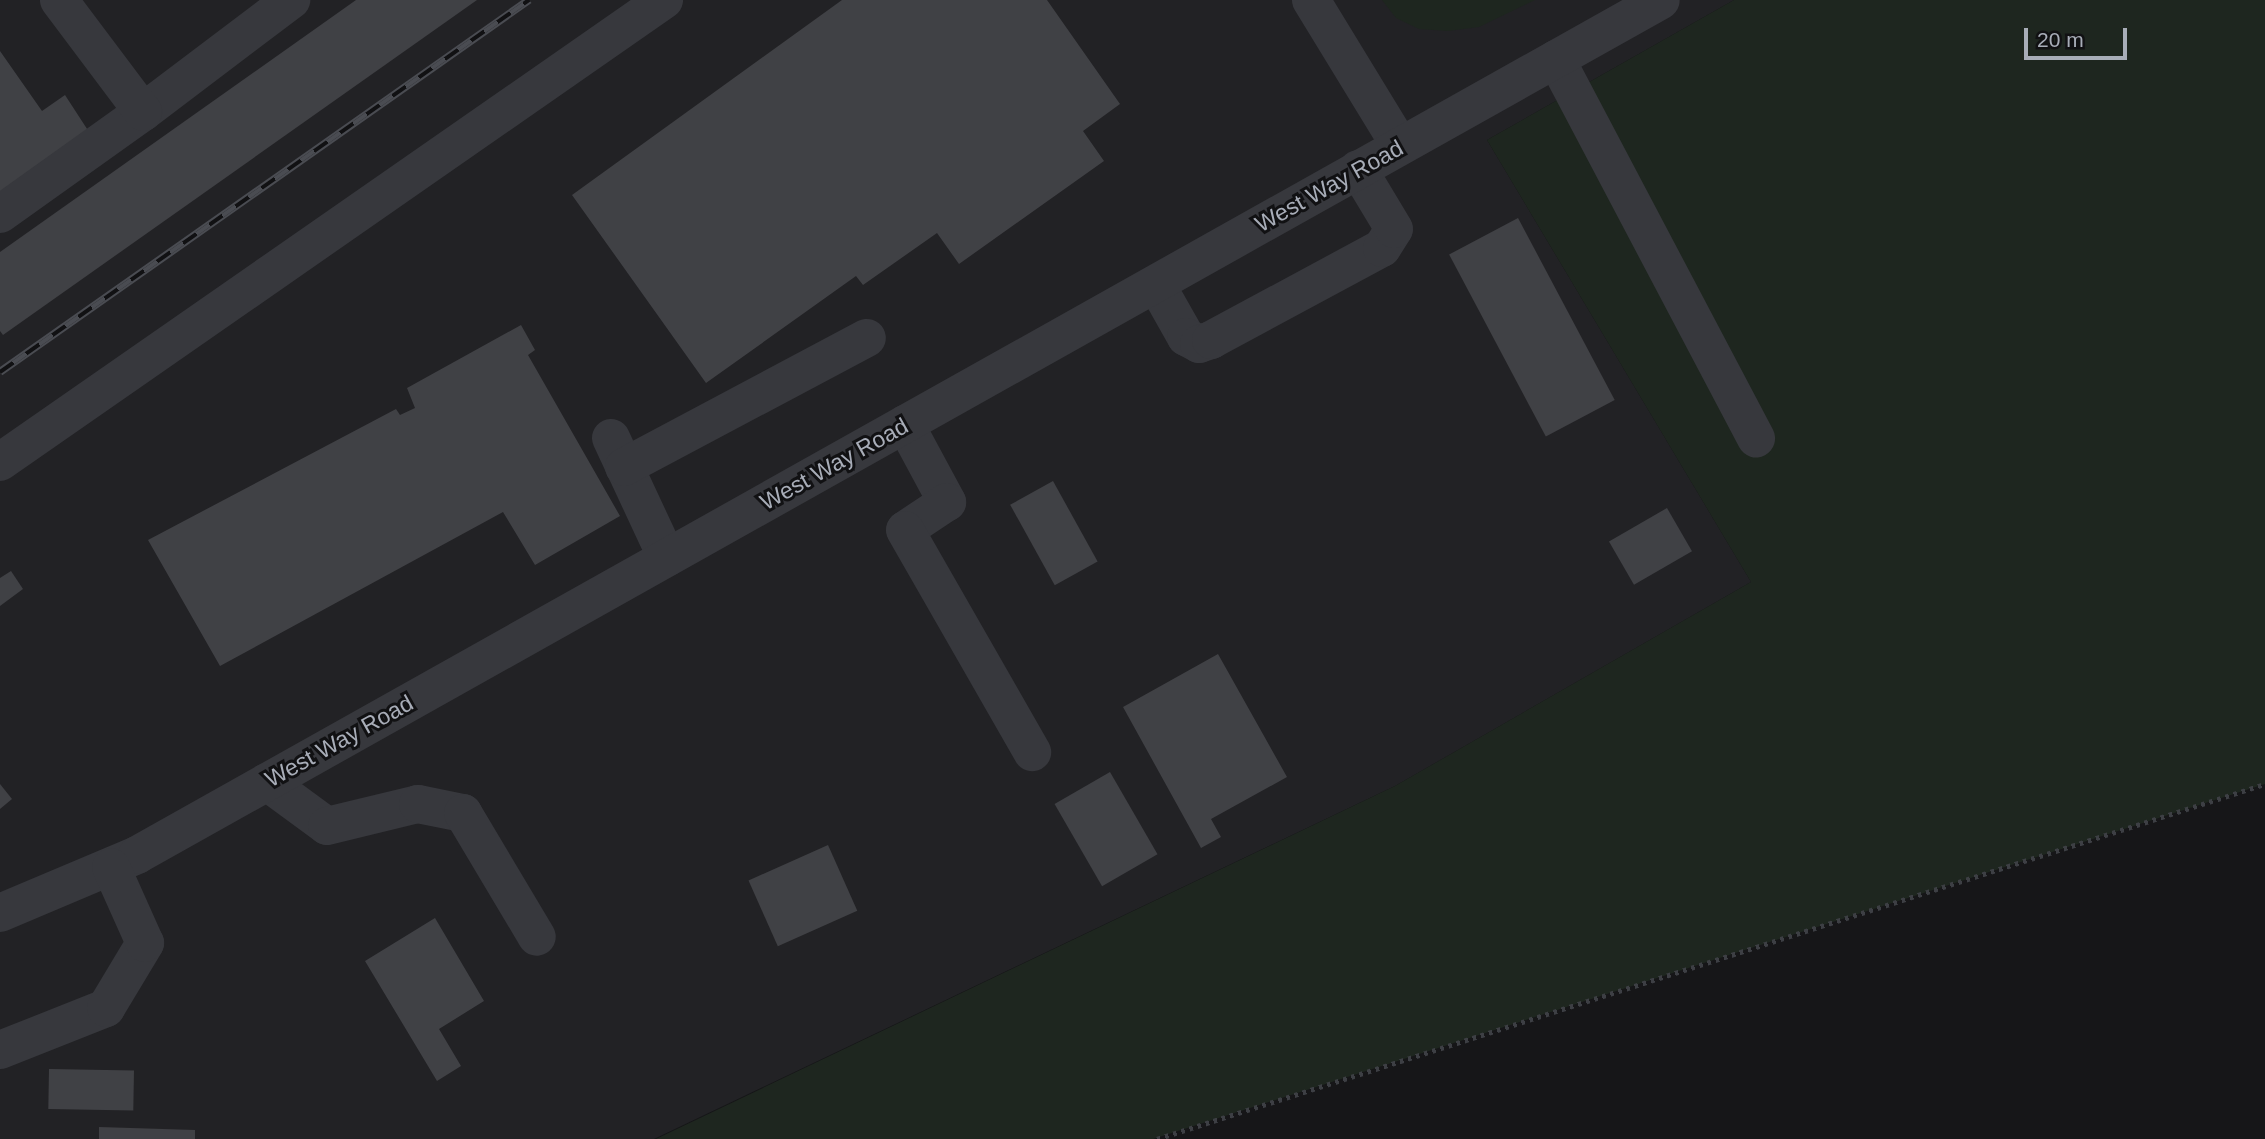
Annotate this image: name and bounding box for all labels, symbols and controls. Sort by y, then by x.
scale bar [2027,14,2130,58]
text: 20 m [2037,28,2084,51]
street label: West Way Road [1250,134,1408,238]
street label: West Way Road [755,412,913,516]
street label: West Way Road [260,689,418,793]

